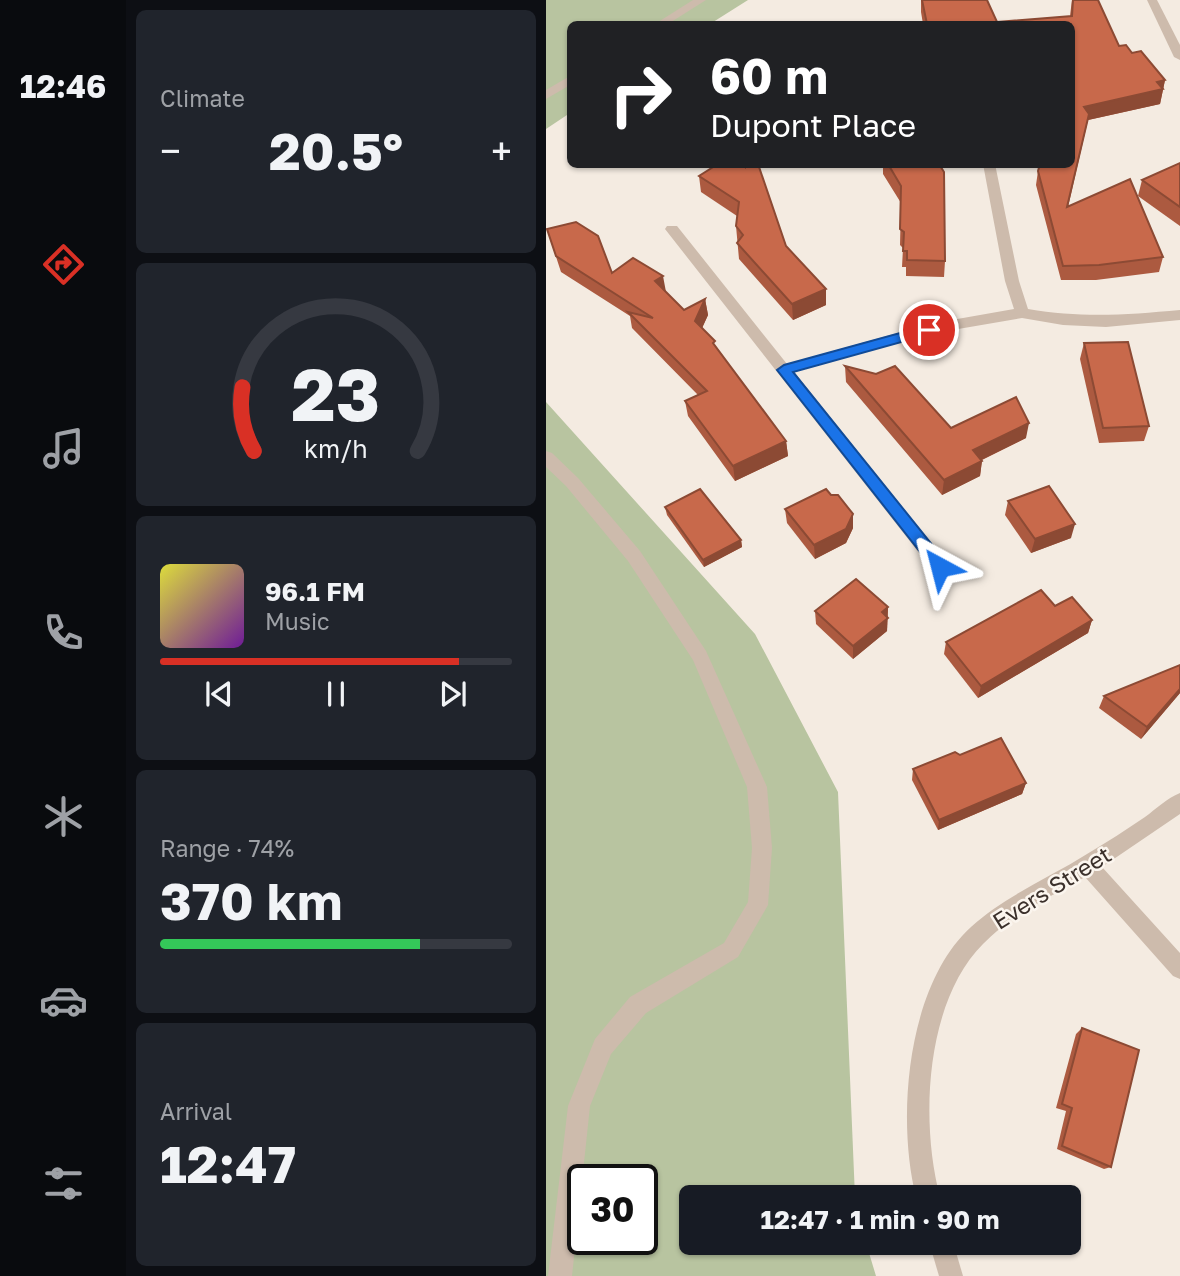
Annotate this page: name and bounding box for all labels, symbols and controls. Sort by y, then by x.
text: 60 m [710,46,828,105]
icon: right [595,49,686,140]
text: 12:46 [20,67,106,105]
text: Climate [160,84,245,112]
text: Dupont Place [710,106,916,144]
text: 20.5° [269,119,403,181]
text: − [160,128,181,173]
text: + [491,128,512,173]
icon: directions [39,240,88,289]
pin [899,300,959,360]
icon: arrive [910,311,948,349]
text: 23 [292,350,380,437]
icon: music [39,424,88,473]
text: km/h [304,433,368,464]
position arrow [903,530,977,604]
text: 96.1 FM [265,576,365,607]
text: Music [265,607,330,635]
icon: phone [39,608,88,657]
icon: previous [200,675,238,713]
icon: pause [317,675,355,713]
icon: next [434,675,472,713]
icon: climate [39,792,88,841]
text: Range · 74% [160,834,294,862]
street label: Evers Street [987,840,1116,935]
text: 370 km [160,869,343,931]
icon: car [39,976,88,1025]
text: Arrival [160,1097,232,1125]
text: 12:47 [160,1132,296,1194]
icon: filters [39,1159,88,1208]
speed limit sign: 30 [567,1164,658,1255]
text: 12:47 · 1 min · 90 m [761,1204,999,1235]

